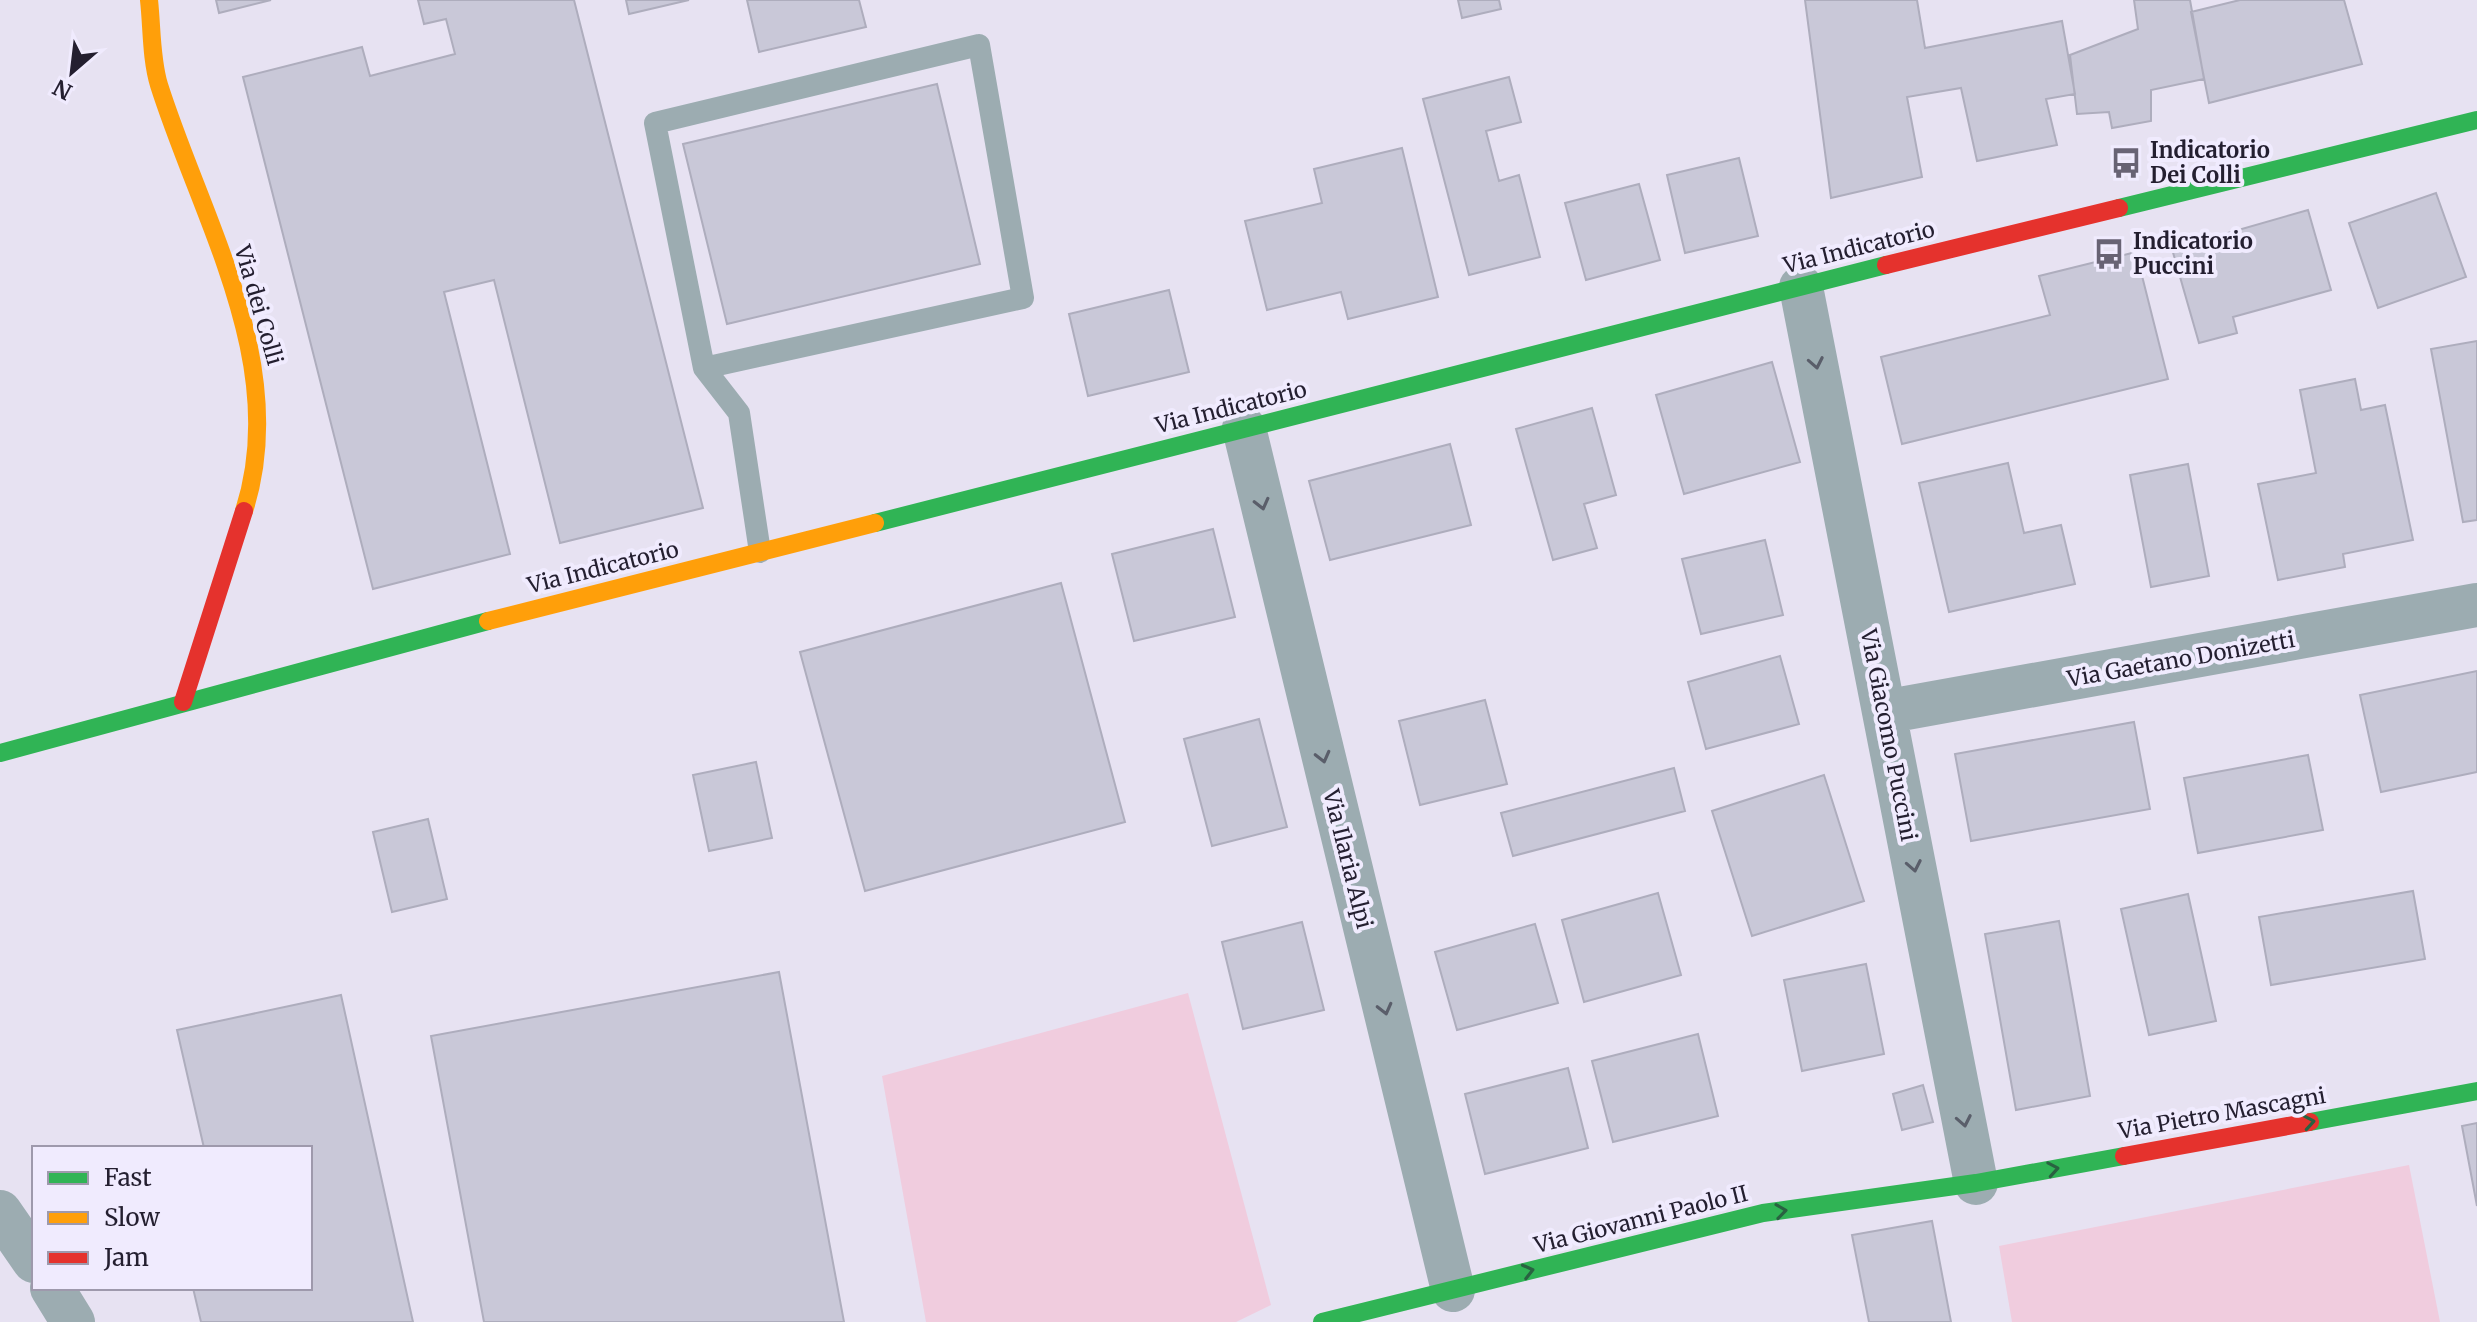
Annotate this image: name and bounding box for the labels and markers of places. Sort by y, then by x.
place label: Indicatorio Dei Colli [2150,136,2270,189]
bus stop icon: Indicatorio Dei Colli [2109,146,2143,180]
place label: Indicatorio Puccini [2133,227,2253,280]
bus stop icon: Indicatorio Puccini [2092,237,2126,271]

